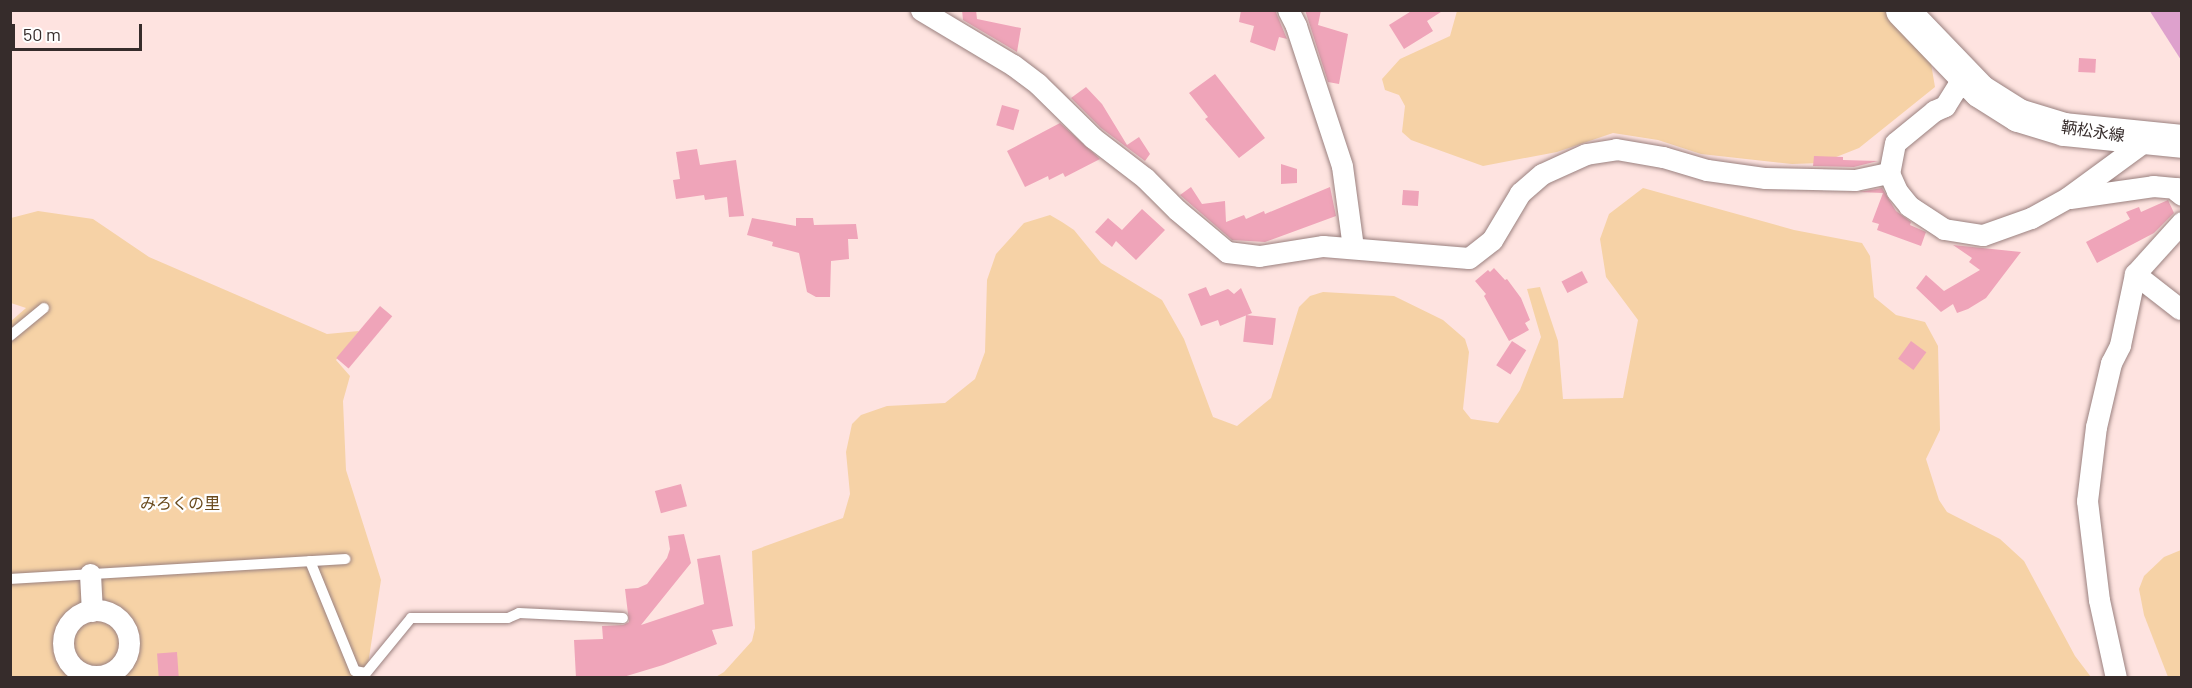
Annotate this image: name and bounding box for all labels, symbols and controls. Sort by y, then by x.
scale bar [15,12,146,50]
text: 50 m [23,23,61,45]
street label: 鞆松永線 [2060,117,2126,145]
park label: みろくの里 [140,493,220,513]

